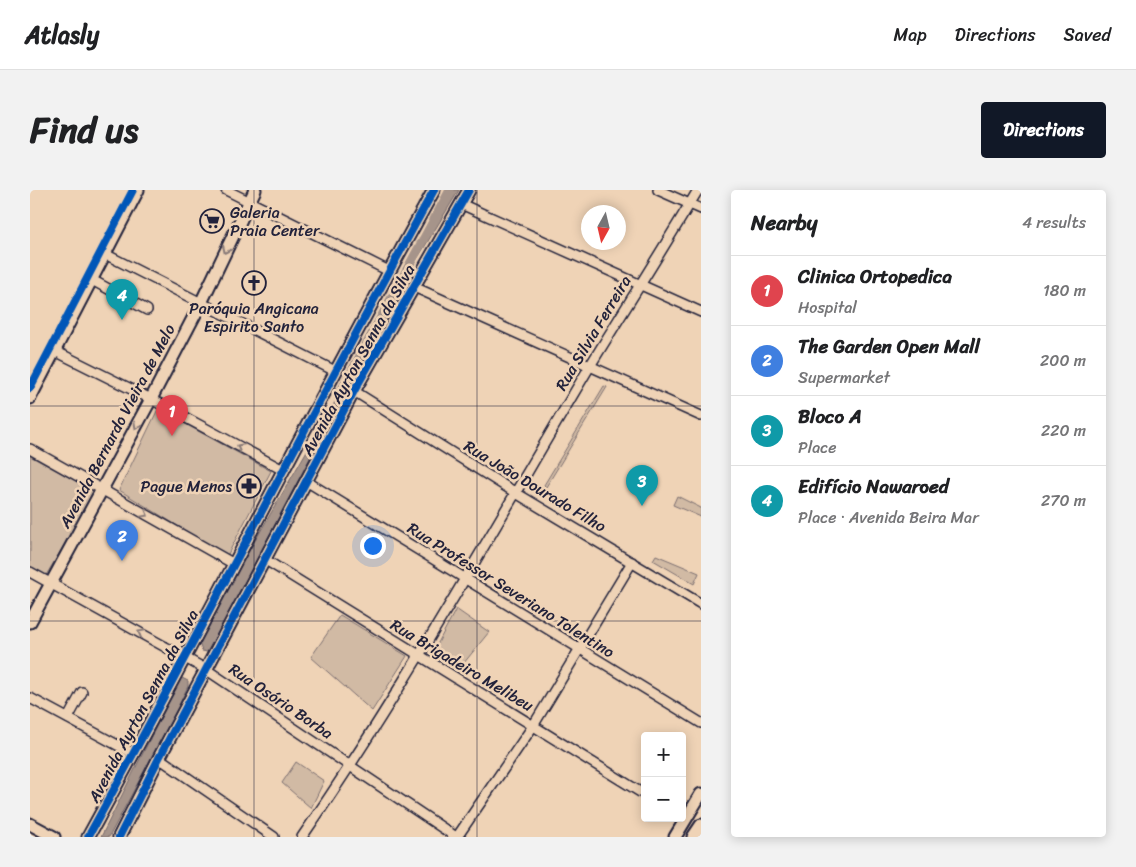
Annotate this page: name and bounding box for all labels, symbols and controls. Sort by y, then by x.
text: Atlasly [25,14,99,56]
text: Map [894,19,927,51]
text: Directions [955,19,1036,51]
text: Saved [1064,19,1111,51]
text: Find us [30,99,138,161]
button: Directions [981,102,1106,158]
place label: Galeria Praia Center [230,198,321,245]
text: Nearby [751,204,817,242]
north arrow [581,205,626,250]
supermarket icon: Galeria Praia Center [199,208,225,234]
text: 4 results [1022,208,1086,237]
one-way arrow [222,245,232,254]
street label: Avenida Ayrton Senna da Silva [293,259,423,462]
text: Clinica Ortopedica [798,260,952,293]
church icon: Paróquia Angicana Espirito Santo [241,270,267,296]
street label: Rua Silvia Ferreira [547,270,639,396]
text: 1 [764,276,770,305]
text: 180 m [1043,276,1086,305]
pin: 4 [106,279,138,320]
text: Hospital [798,293,857,322]
place label: Paróquia Angicana Espirito Santo [189,294,319,341]
street label: Avenida Bernardo Vieira de Melo [50,319,183,534]
text: The Garden Open Mall [798,330,980,363]
text: 2 [762,346,772,375]
text: 200 m [1040,346,1086,375]
text: Supermarket [798,363,890,392]
pin: 1 [156,395,188,436]
text: Bloco A [798,400,862,433]
text: 3 [763,416,771,445]
text: 220 m [1041,416,1086,445]
one-way arrow [133,421,143,430]
street label: Rua João Dourado Filho [458,432,612,540]
text: Place [798,433,837,462]
one-way arrow [237,443,246,453]
pin: 3 [626,465,658,506]
text: Edifício Nawaroed [798,470,949,503]
place label: Pague Menos [141,472,232,501]
pharmacy icon: Pague Menos [236,473,262,499]
text: 4 [762,486,772,515]
text: 270 m [1041,486,1086,515]
text: Place · Avenida Beira Mar [798,503,979,532]
one-way arrow [140,507,149,517]
street label: Rua Professor Severiano Tolentino [401,514,621,666]
pin: 2 [106,520,138,561]
your location [360,533,386,559]
street label: Avenida Ayrton Senna da Silva [79,604,206,809]
street label: Rua Brigadeiro Melibeu [385,611,540,720]
one-way arrow [138,629,147,639]
street label: Rua Osório Borba [223,655,339,747]
map controls [641,732,686,822]
button: + [641,732,686,777]
button: − [641,777,686,822]

